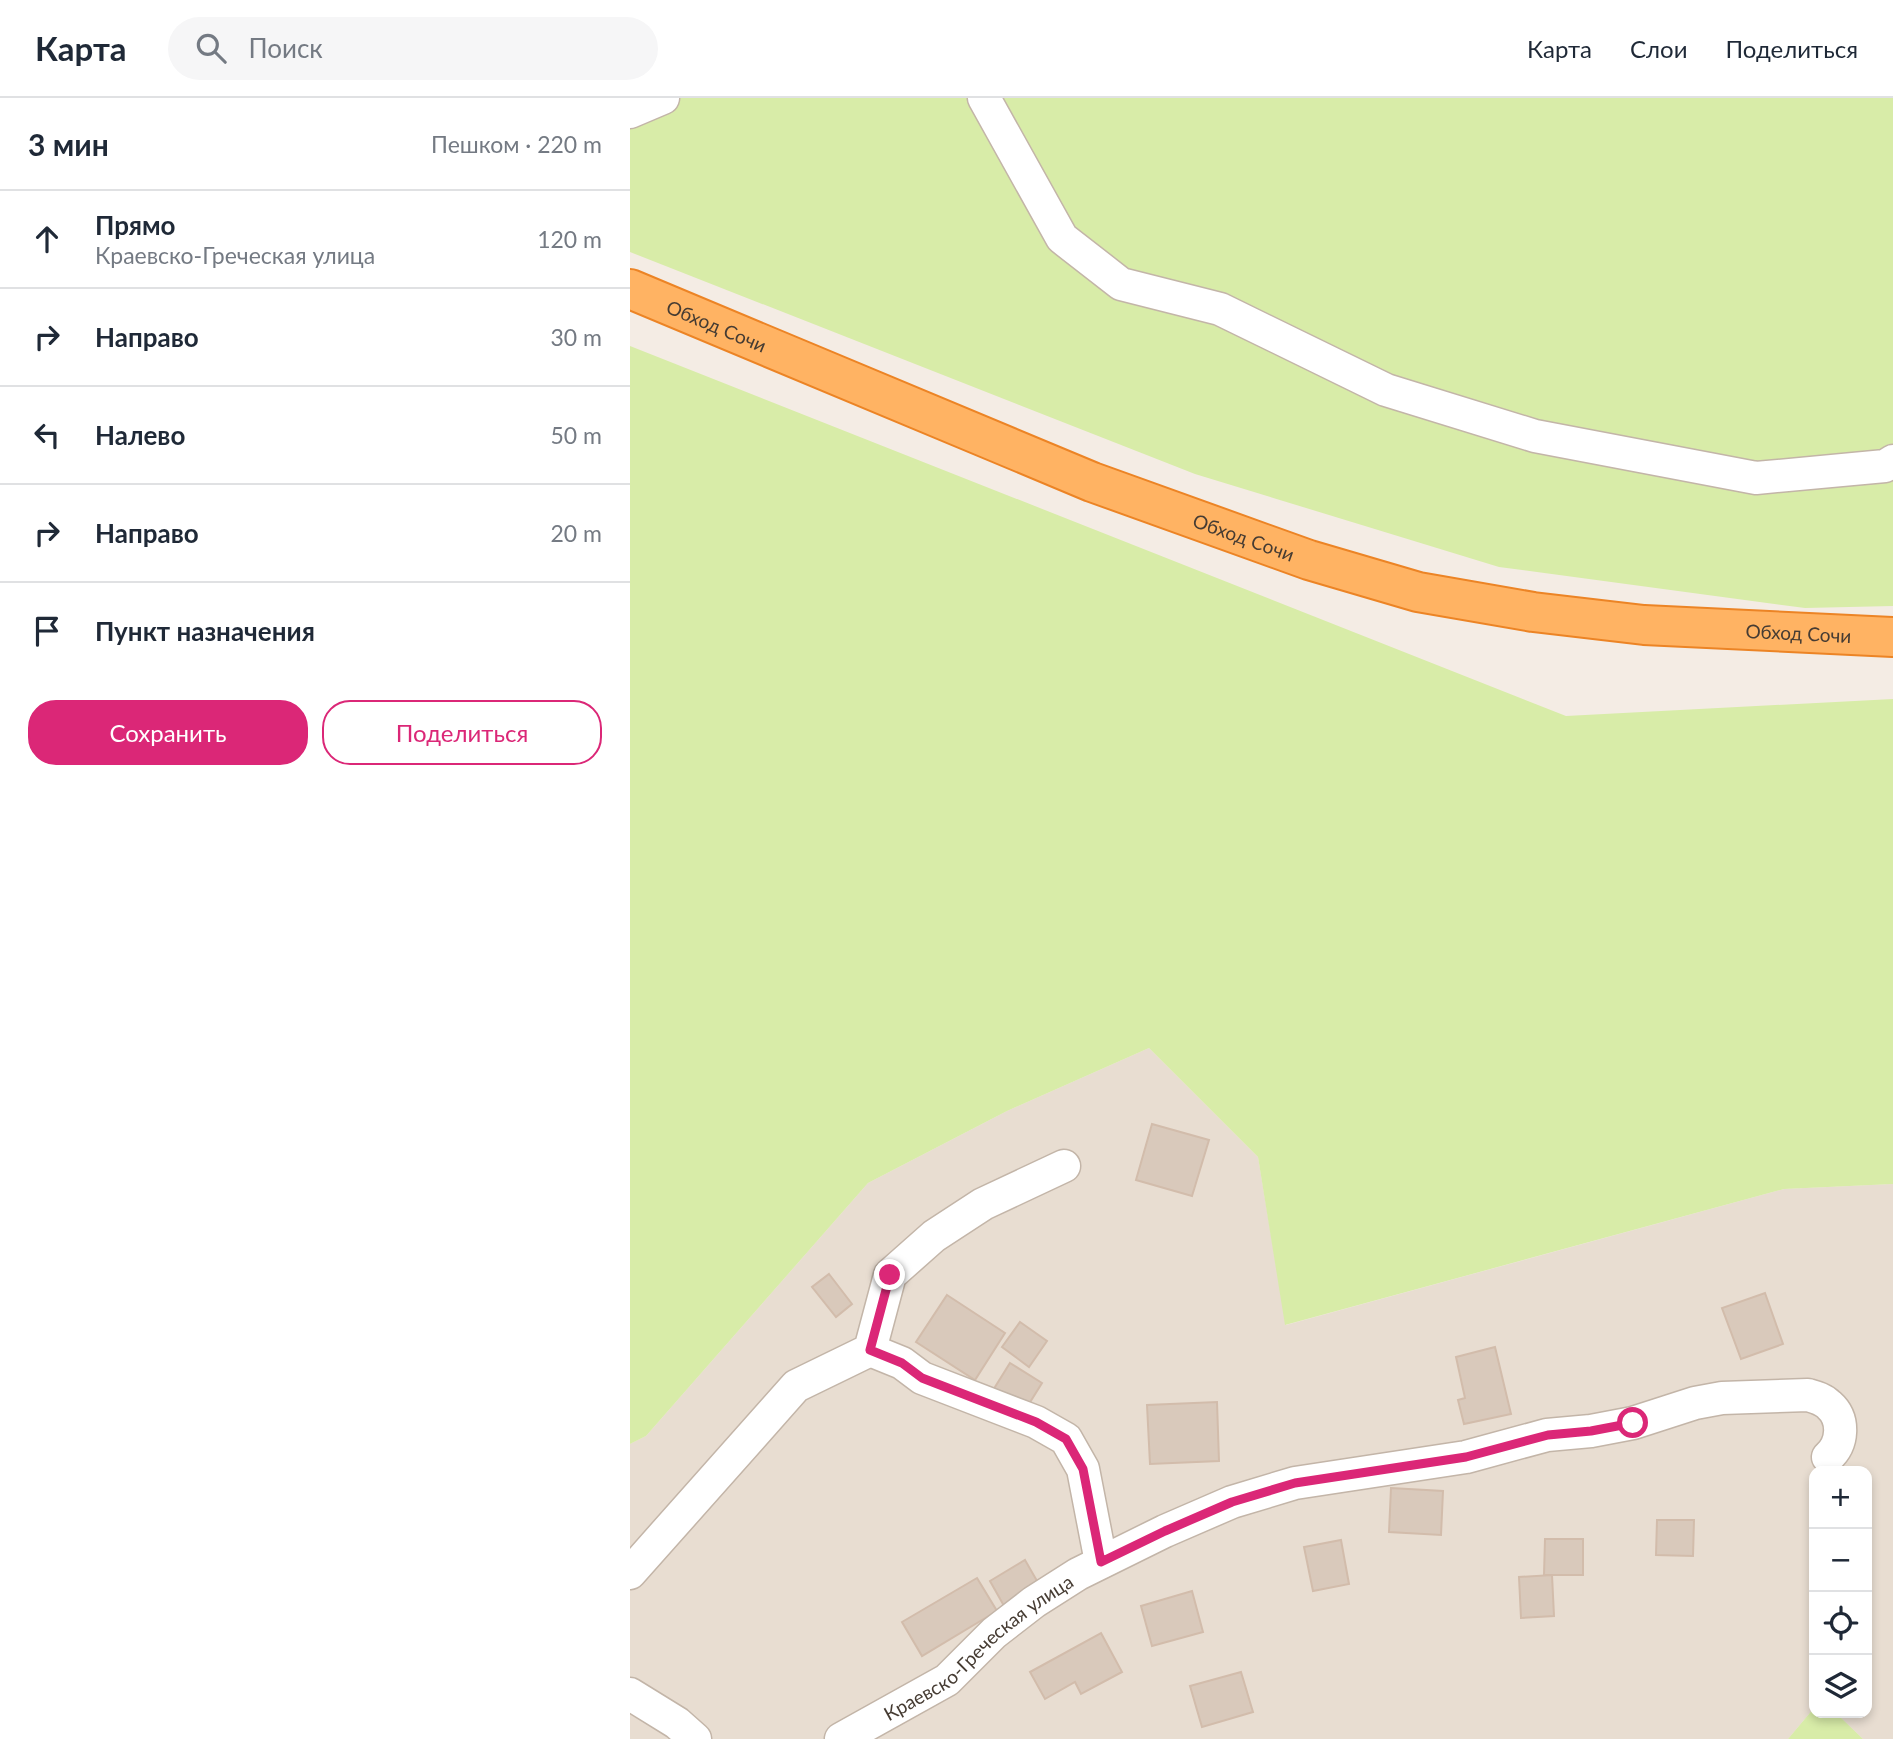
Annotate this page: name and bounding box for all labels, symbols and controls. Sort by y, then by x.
search box [168,17,658,80]
text: Карта [35,28,126,68]
icon: search [192,29,230,67]
text: Поиск [248,32,323,64]
text: Карта [1527,34,1592,63]
text: Слои [1630,34,1687,63]
text: Поделиться [1725,34,1858,63]
text: 3 мин [28,126,109,162]
text: Пешком · 220 m [431,130,602,158]
text: Прямо [95,209,176,241]
icon: ahead [28,220,66,258]
text: 120 m [537,225,602,253]
text: Краевско-Греческая улица [95,241,375,269]
street label: Обход Сочи [663,294,770,356]
icon: right [28,318,66,356]
text: Направо [95,321,199,353]
text: 30 m [551,323,602,351]
icon: left [28,416,66,454]
text: Налево [95,419,185,451]
text: 50 m [551,421,602,449]
street label: Обход Сочи [1190,508,1298,565]
icon: right [28,514,66,552]
text: Направо [95,517,199,549]
text: 20 m [551,519,602,547]
icon: arrive [28,612,66,650]
text: Пункт назначения [95,615,315,647]
street label: Обход Сочи [1745,618,1852,646]
button: Сохранить [28,700,308,765]
button: Поделиться [322,700,602,765]
route end [874,1259,905,1290]
route start [1617,1407,1648,1438]
map controls [1809,1466,1872,1718]
button: + [1809,1466,1872,1529]
button: − [1809,1529,1872,1592]
street label: Краевско-Греческая улица [879,1569,1077,1725]
button: locate [1809,1592,1872,1655]
button: layers [1809,1655,1872,1718]

